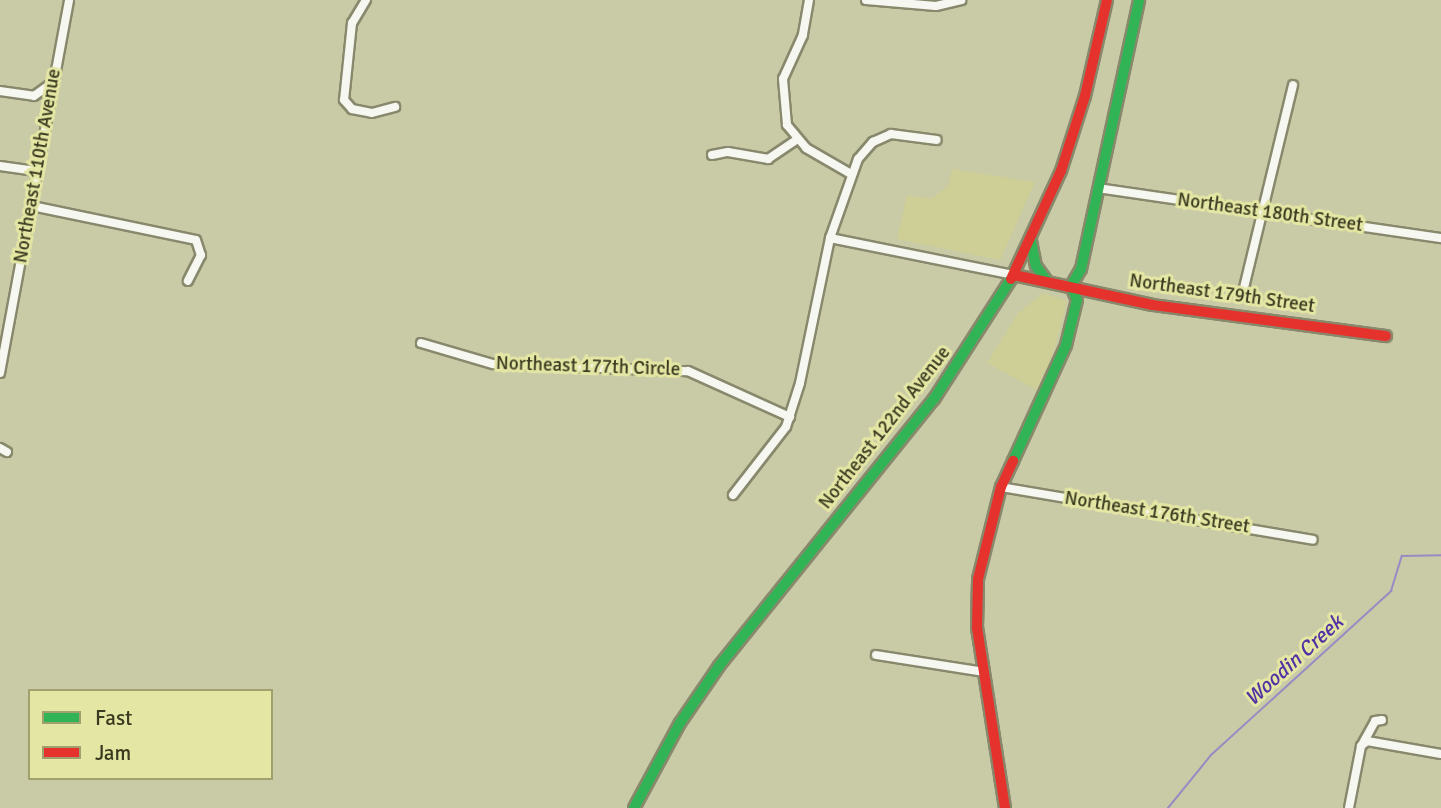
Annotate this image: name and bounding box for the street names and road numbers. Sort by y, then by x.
street label: Northeast 110th Avenue [10,67,66,265]
street label: Northeast 180th Street [1176,189,1364,237]
street label: Northeast 179th Street [1128,270,1316,318]
street label: Northeast 122nd Avenue [814,342,956,514]
street label: Northeast 177th Circle [495,352,681,382]
street label: Northeast 176th Street [1063,487,1251,539]

